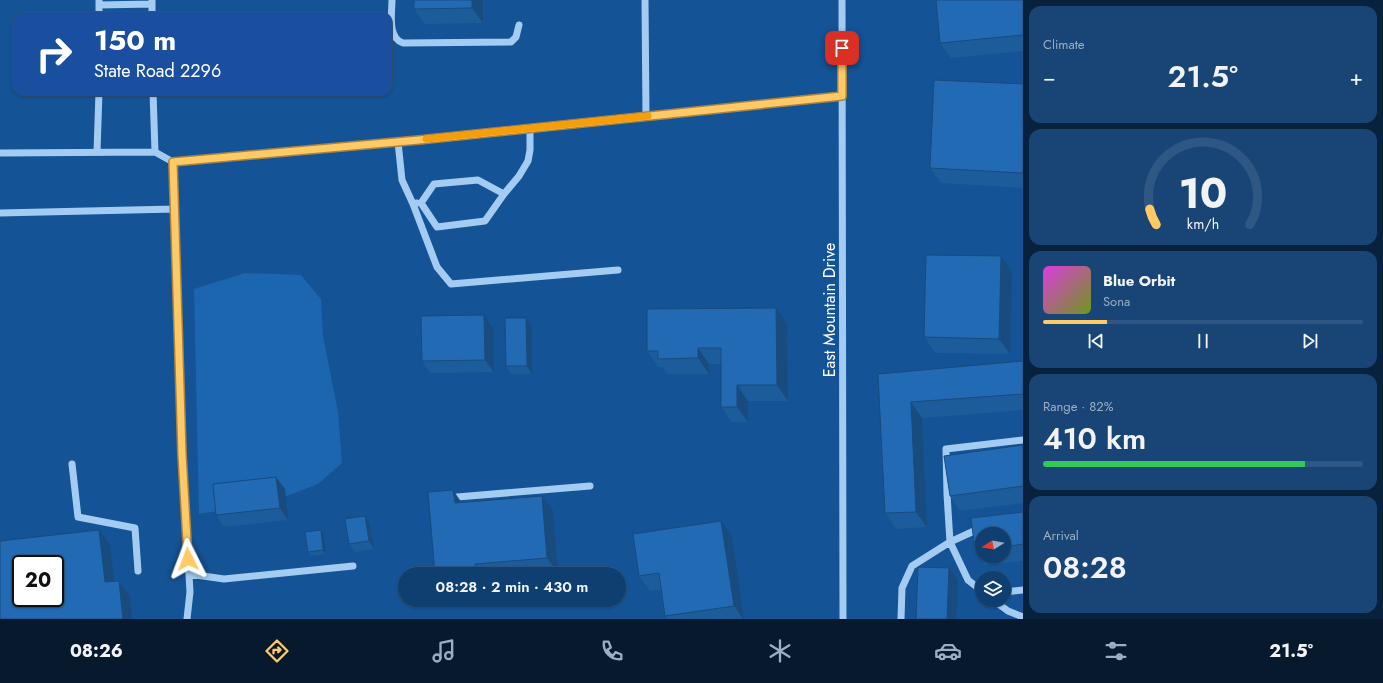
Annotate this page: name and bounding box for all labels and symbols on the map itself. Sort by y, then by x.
pin [825,31,859,65]
street label: East Mountain Drive [818,243,841,377]
north arrow [975,527,1011,563]
position arrow [167,538,209,580]
speed limit sign: 20 [12,555,64,607]

